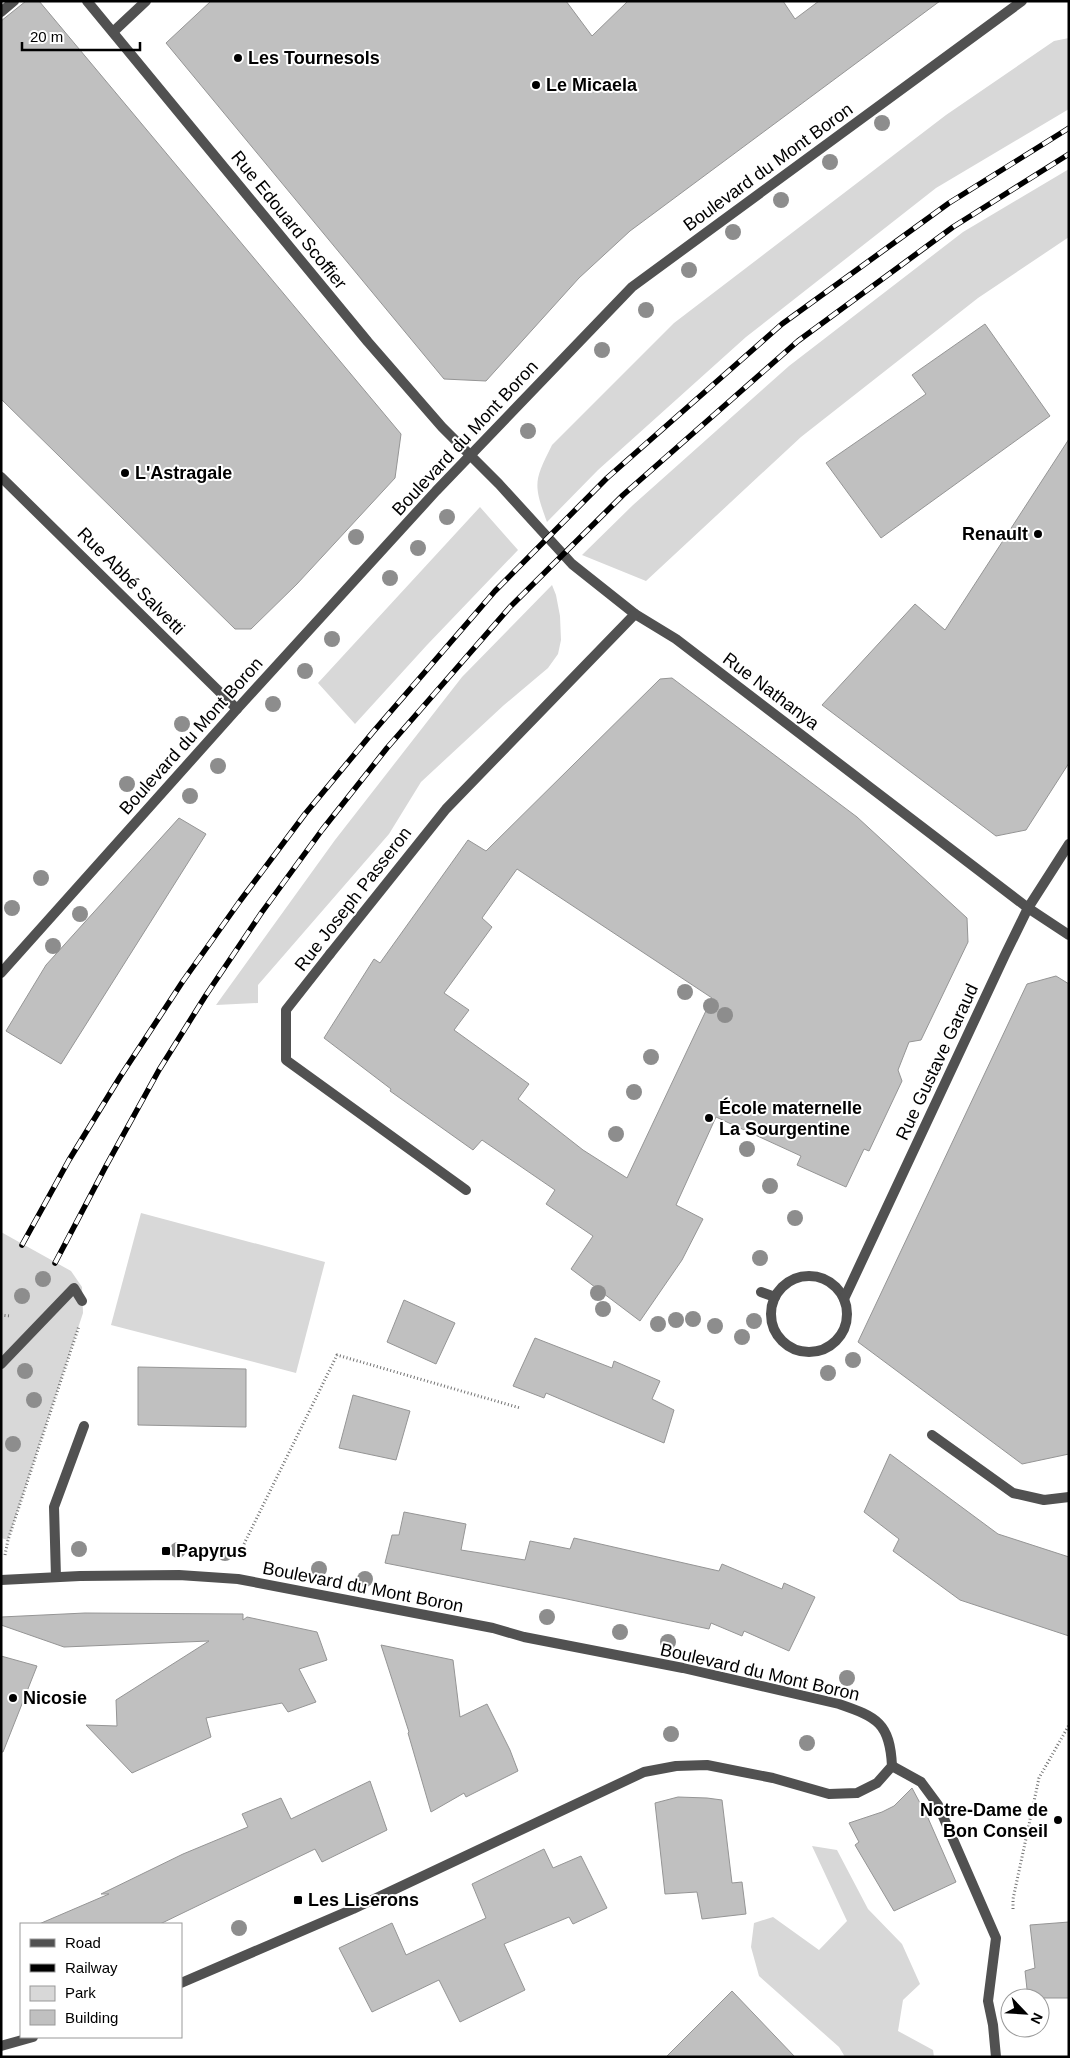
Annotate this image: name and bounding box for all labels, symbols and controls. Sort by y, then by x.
scale bar [22,20,140,52]
text: 20 m [30,28,63,45]
place label: Les Tournesols [248,48,380,68]
marker: Les Tournesols [232,52,244,64]
place label: Le Micaela [546,75,638,95]
marker: Le Micaela [530,79,542,91]
street label: Boulevard du Mont Boron [680,99,856,235]
street label: Rue Edouard Scoffier [227,147,351,293]
street label: Boulevard du Mont Boron [388,357,542,519]
place label: L'Astragale [135,463,232,483]
marker: L'Astragale [119,467,131,479]
street label: Rue Abbé Salvetti [73,523,189,639]
place label: Renault [962,524,1028,544]
marker: Renault [1032,528,1044,540]
street label: Rue Nathanya [719,648,824,734]
street label: Boulevard du Mont Boron [115,653,267,819]
street label: Rue Joseph Passeron [291,823,415,975]
street label: Rue Gustave Garaud [892,981,982,1143]
place label: École maternelle La Sourgentine [719,1097,862,1139]
marker: École maternelle La Sourgentine [703,1112,715,1124]
place label: Papyrus [176,1541,247,1561]
marker: Papyrus [160,1545,172,1557]
street label: Boulevard du Mont Boron [261,1558,465,1616]
street label: Boulevard du Mont Boron [658,1639,862,1705]
place label: Nicosie [23,1688,87,1708]
marker: Nicosie [7,1692,19,1704]
place label: Notre-Dame de Bon Conseil [920,1800,1048,1841]
marker: Notre-Dame de Bon Conseil [1052,1814,1064,1826]
place label: Les Liserons [308,1890,419,1910]
marker: Les Liserons [292,1894,304,1906]
legend [20,1923,182,2038]
text: Road [65,1934,101,1951]
text: Railway [65,1959,118,1976]
text: Park [65,1984,96,2001]
north arrow [1000,1988,1050,2038]
text: Building [65,2009,118,2026]
text: N [1027,2011,1046,2026]

